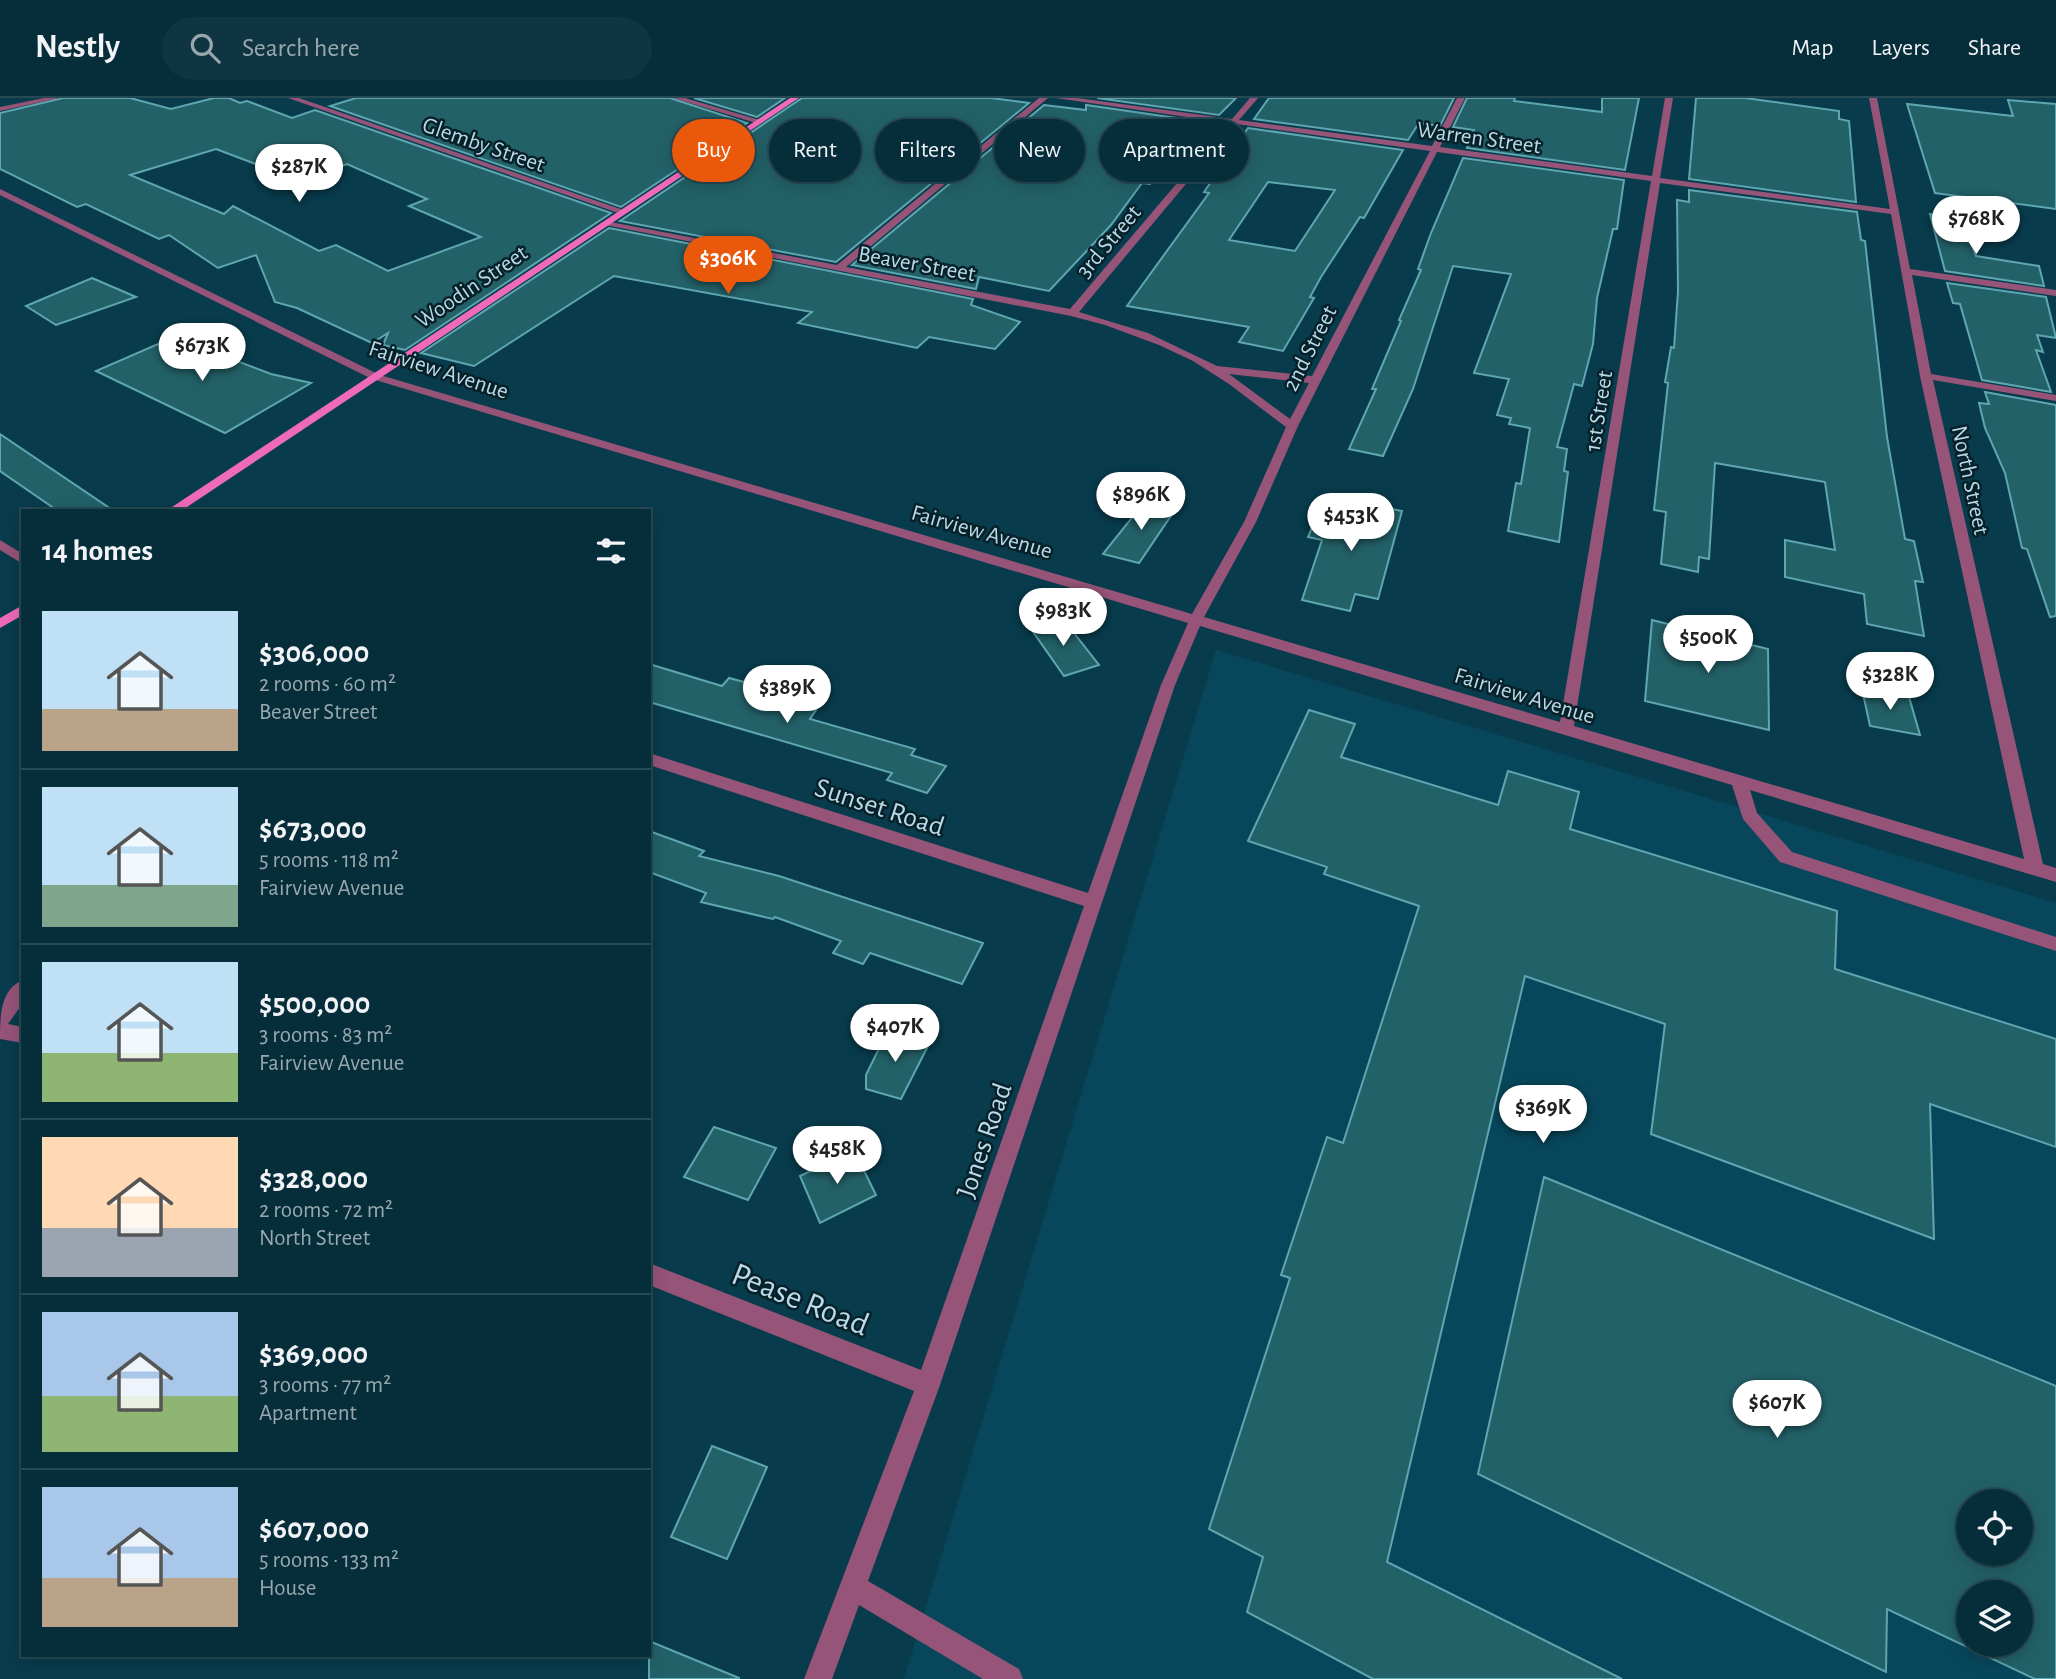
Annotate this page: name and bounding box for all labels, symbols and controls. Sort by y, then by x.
search box [162,17,652,80]
icon: search [186,29,224,67]
text: Nestly [35,31,120,64]
text: Search here [242,35,360,61]
text: Map [1791,36,1833,60]
text: Layers [1871,36,1930,60]
text: Share [1968,36,2021,60]
street label: Glemby Street [419,114,548,177]
street label: Warren Street [1415,118,1543,159]
chip: Buy [672,119,755,182]
chip: Rent [769,119,861,182]
chip: Filters [875,119,980,182]
chip: New [994,119,1085,182]
chip: Apartment [1099,119,1249,182]
pin: $287K [250,144,348,204]
text: $287K [271,155,327,178]
pin: $768K [1927,197,2025,256]
street label: 3rd Street [1072,201,1146,283]
text: $768K [1948,207,2004,230]
pin: $306K [679,236,777,296]
street label: Woodin Street [412,241,532,333]
street label: Beaver Street [856,243,978,286]
text: $306K [700,247,756,270]
street label: 2nd Street [1279,302,1342,395]
pin: $673K [153,324,251,383]
text: $673K [175,334,229,357]
street label: Fairview Avenue [366,337,511,404]
street label: 1st Street [1582,368,1617,453]
street label: North Street [1947,424,1992,538]
pin: $896K [1092,472,1190,532]
text: $896K [1112,483,1170,506]
pin: $453K [1302,494,1400,553]
street label: Fairview Avenue [909,501,1055,564]
text: $453K [1323,504,1379,527]
icon: filters [592,532,630,570]
text: 14 homes [42,536,153,566]
pin: $983K [1014,588,1112,648]
text: $983K [1035,599,1091,622]
pin: $500K [1659,616,1757,675]
text: $500K [1679,626,1737,649]
text: $306,000 [259,638,369,668]
icon: home [98,639,182,723]
pin: $328K [1841,652,1939,712]
text: $328K [1862,663,1918,686]
street label: Fairview Avenue [1452,664,1597,729]
pin: $389K [738,666,836,725]
text: 2 rooms · 60 m² [259,673,396,696]
text: $389K [759,676,815,699]
text: Beaver Street [259,701,377,724]
street label: Sunset Road [811,774,948,842]
text: $673,000 [259,814,367,844]
icon: home [98,815,182,899]
text: 5 rooms · 118 m² [259,849,399,872]
text: Fairview Avenue [259,877,404,900]
text: $500,000 [259,989,370,1019]
icon: home [98,990,182,1074]
pin: $407K [846,1004,944,1064]
text: $407K [866,1015,924,1038]
text: 3 rooms · 83 m² [259,1024,392,1047]
text: Fairview Avenue [259,1052,404,1075]
street label: Jones Road [952,1080,1018,1202]
pin: $369K [1494,1086,1592,1145]
text: $369K [1515,1096,1571,1119]
pin: $458K [788,1126,886,1186]
text: $458K [809,1137,865,1160]
text: $328,000 [259,1164,368,1194]
icon: home [98,1165,182,1249]
text: 2 rooms · 72 m² [259,1199,393,1222]
text: North Street [259,1227,370,1250]
street label: Pease Road [727,1258,873,1343]
text: $369,000 [259,1339,368,1369]
icon: home [98,1340,182,1424]
text: 3 rooms · 77 m² [259,1374,391,1397]
pin: $607K [1728,1380,1826,1440]
text: $607K [1749,1391,1805,1414]
text: Apartment [259,1402,357,1425]
map controls [1956,1489,2033,1657]
button: locate [1956,1489,2033,1566]
text: $607,000 [259,1514,369,1544]
icon: home [98,1515,182,1599]
text: 5 rooms · 133 m² [259,1549,399,1572]
text: House [259,1577,316,1600]
button: layers [1956,1580,2033,1657]

